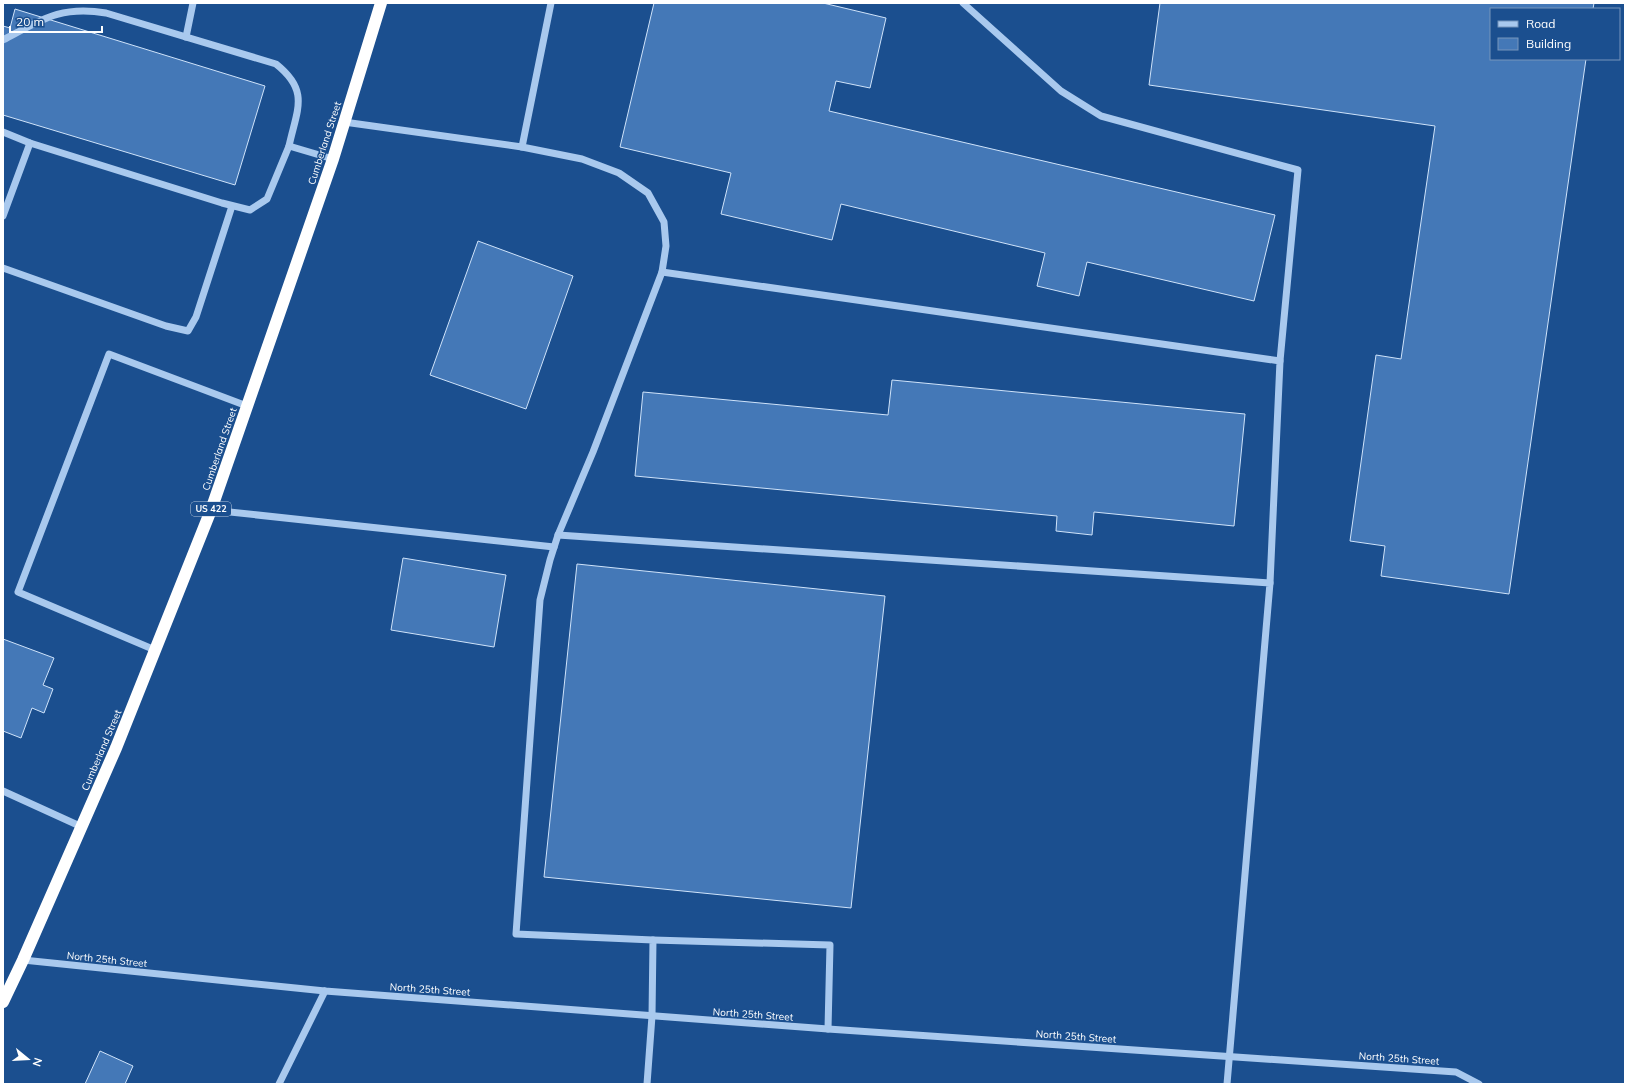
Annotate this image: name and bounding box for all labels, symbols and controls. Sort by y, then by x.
scale bar [10,8,102,34]
legend [1490,8,1620,60]
text: 20 m [16,14,44,29]
text: Road [1526,16,1555,31]
text: Building [1526,36,1571,51]
street label: Cumberland Street [305,99,344,186]
street label: Cumberland Street [199,406,240,492]
road number: US 422 [191,502,231,516]
street label: Cumberland Street [79,707,125,793]
street label: North 25th Street [66,949,148,970]
street label: North 25th Street [389,980,471,999]
street label: North 25th Street [712,1005,794,1024]
street label: North 25th Street [1035,1027,1117,1046]
north arrow [8,1039,48,1079]
street label: North 25th Street [1358,1049,1440,1068]
text: N [30,1056,45,1068]

